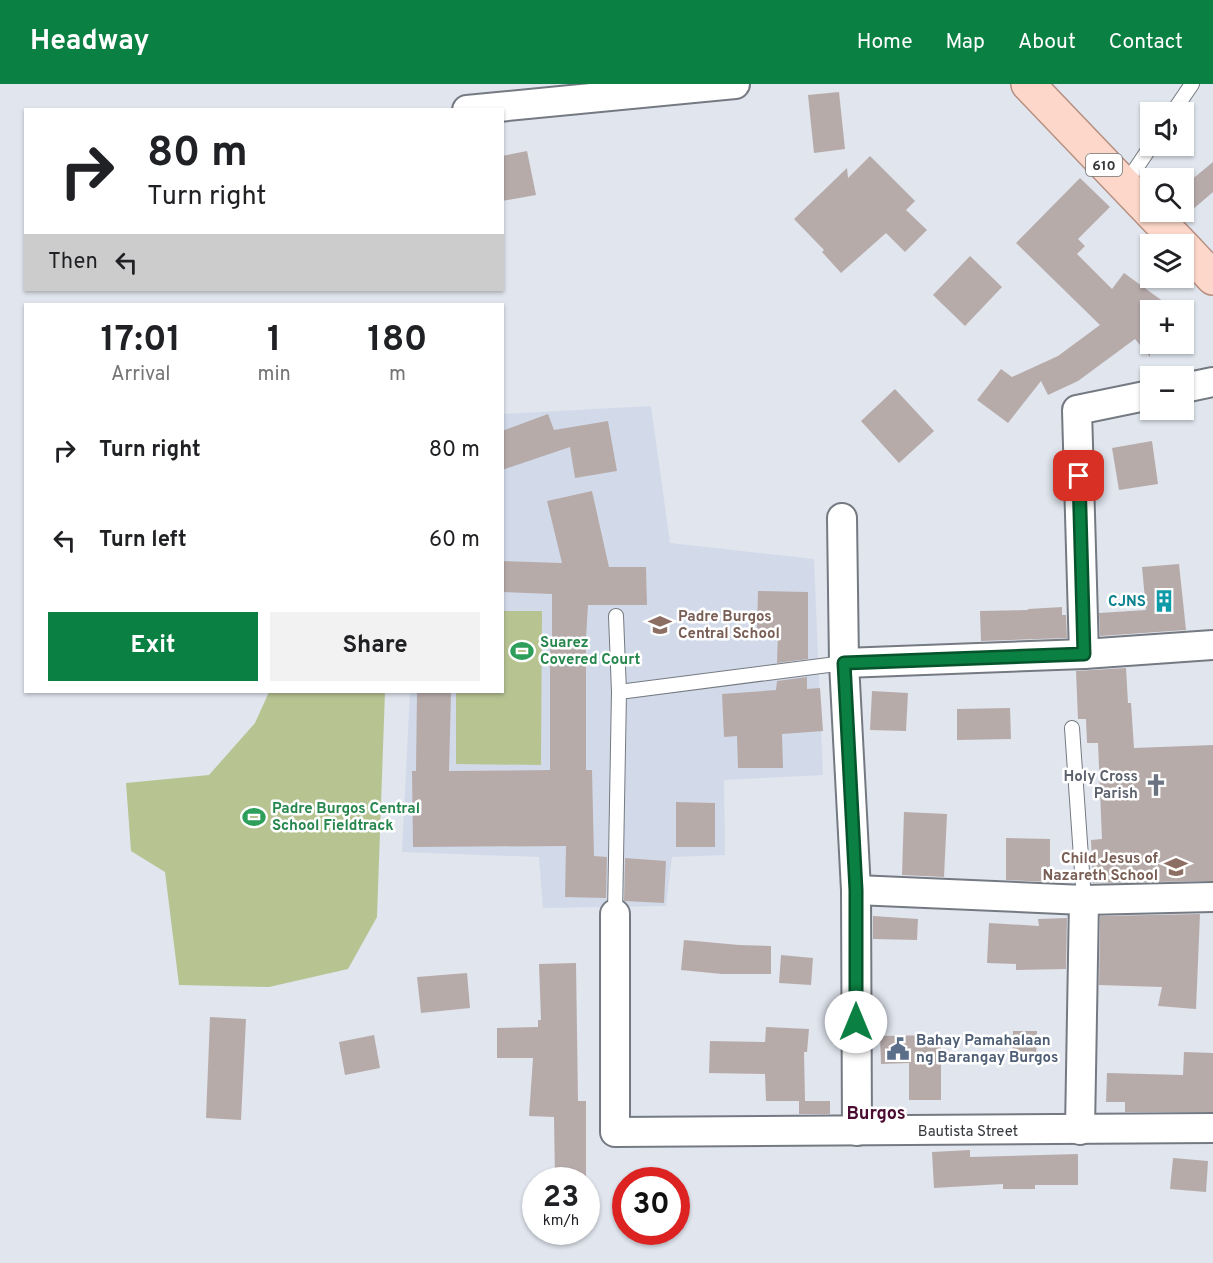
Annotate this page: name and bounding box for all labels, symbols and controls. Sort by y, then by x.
text: Headway [30,24,149,60]
text: Home [857,29,913,56]
text: Map [946,29,985,56]
text: About [1018,29,1076,56]
text: Contact [1109,29,1183,56]
map controls [1140,102,1194,420]
button: sound [1140,102,1194,156]
text: 80 m [147,128,248,181]
icon: right [48,132,126,210]
road number: 610 [1086,154,1122,176]
button: search [1140,168,1194,222]
text: Turn right [147,180,266,214]
button: layers [1140,234,1194,288]
icon: left [110,246,143,279]
text: Then [48,249,98,276]
button: + [1140,300,1194,354]
text: 17:01 [101,318,181,364]
text: 1 [267,318,281,364]
text: 180 [367,318,427,364]
text: Arrival [111,362,171,388]
text: min [258,362,291,388]
text: m [389,362,406,388]
button: − [1140,366,1194,420]
icon: right [48,434,81,467]
text: Turn right [99,437,201,464]
text: 80 m [429,437,480,464]
pin [1053,450,1104,501]
icon: arrive [1062,459,1095,492]
icon: left [48,524,81,557]
text: Turn left [99,527,187,554]
text: 60 m [429,527,480,554]
building icon: CJNS [1151,588,1177,614]
place label: CJNS [1108,593,1146,612]
place label: Padre Burgos Central School [678,608,780,644]
button: Exit [48,612,258,681]
button: Share [270,612,480,681]
school or university icon: Padre Burgos Central School [647,612,673,638]
place label: Suarez Covered Court [540,634,641,670]
sports icon: Suarez Covered Court [509,638,535,664]
place label: Holy Cross Parish [1063,768,1138,804]
church icon: Holy Cross Parish [1143,772,1169,798]
place label: Padre Burgos Central School Fieldtrack [272,800,420,836]
sports icon: Padre Burgos Central School Fieldtrack [241,804,267,830]
place label: Child Jesus of Nazareth School [1042,850,1159,886]
school or university icon: Child Jesus of Nazareth School [1163,854,1189,880]
position arrow [824,990,888,1054]
place label: Bahay Pamahalaan ng Barangay Burgos [916,1032,1058,1068]
public building icon: Bahay Pamahalaan ng Barangay Burgos [885,1036,911,1062]
district label: Burgos [846,1103,906,1126]
street label: Bautista Street [918,1123,1018,1142]
speed limit sign: 30 [612,1167,690,1245]
text: 23 [543,1180,579,1217]
text: km/h [543,1212,579,1231]

